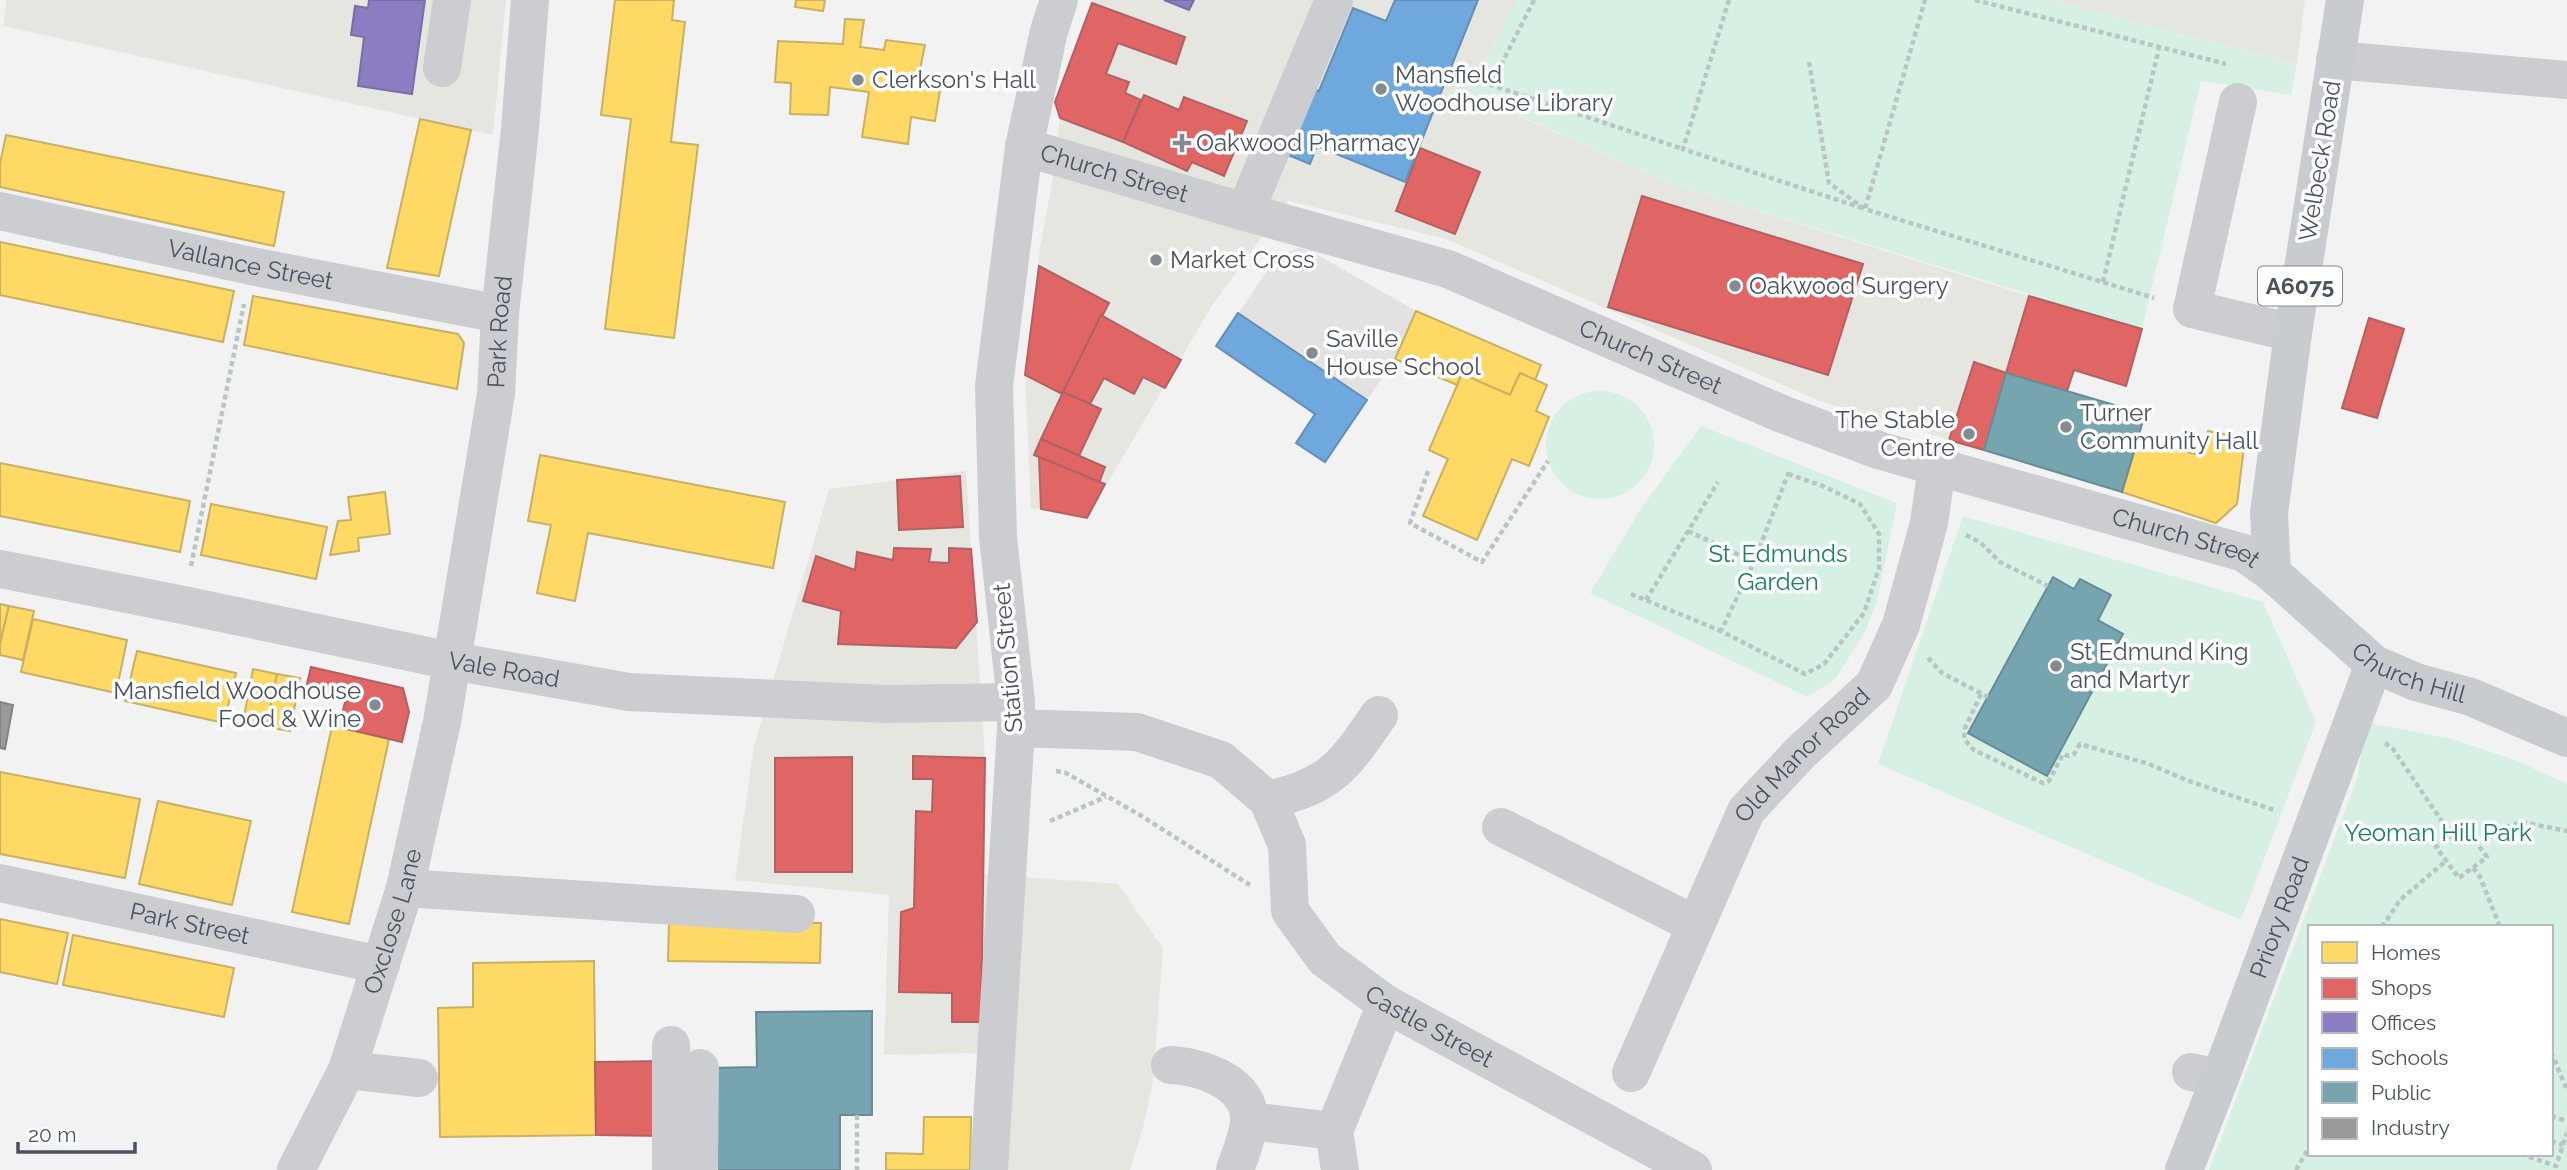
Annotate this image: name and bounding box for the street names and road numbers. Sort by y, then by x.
street label: Welbeck Road [2292,78,2347,243]
street label: Church Street [1037,138,1192,208]
street label: Vallance Street [165,233,335,295]
road number: A6075 [2258,266,2342,306]
street label: Park Road [481,274,518,389]
street label: Church Street [1575,313,1727,400]
street label: Church Street [2109,502,2266,574]
street label: Station Street [987,582,1028,734]
street label: Church Hill [2346,636,2470,709]
street label: Vale Road [446,646,562,694]
street label: Old Manor Road [1728,681,1876,826]
street label: Oxclose Lane [357,846,427,997]
street label: Priory Road [2243,853,2315,982]
street label: Park Street [127,896,252,950]
street label: Castle Street [1359,978,1499,1073]

